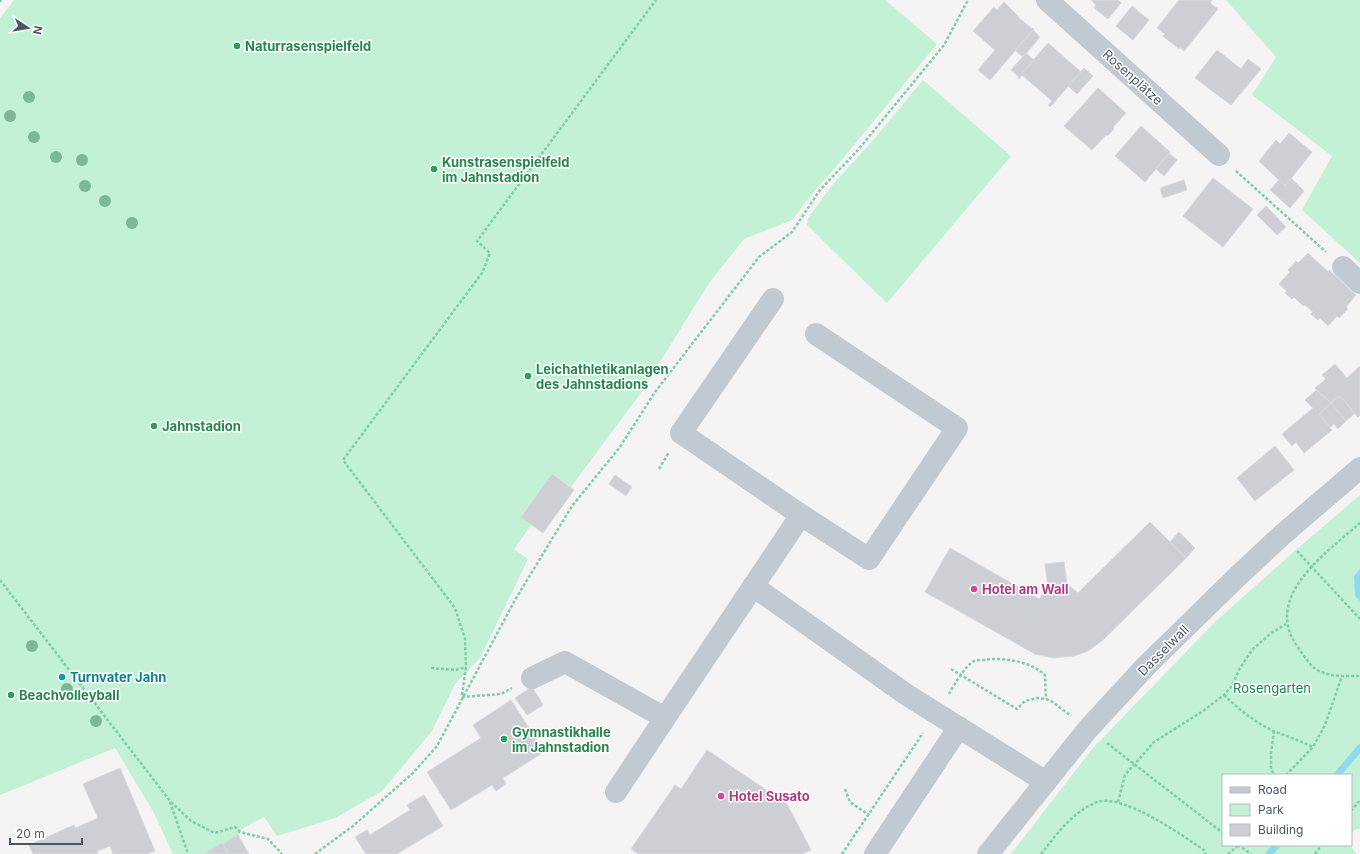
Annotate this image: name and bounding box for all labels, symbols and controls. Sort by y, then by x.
north arrow [8,8,48,48]
text: N [30,25,46,36]
place label: Naturrasenspielfeld [245,38,371,54]
marker: Naturrasenspielfeld [232,41,242,51]
street label: Rosenplätze [1100,46,1166,108]
place label: Kunstrasenspielfeld im Jahnstadion [442,154,570,185]
marker: Kunstrasenspielfeld im Jahnstadion [429,164,439,174]
place label: Leichathletikanlagen des Jahnstadions [536,361,669,392]
marker: Leichathletikanlagen des Jahnstadions [523,371,533,381]
place label: Jahnstadion [162,418,241,434]
marker: Jahnstadion [149,421,159,431]
place label: Hotel am Wall [982,581,1069,597]
marker: Hotel am Wall [969,584,979,594]
street label: Dasselwall [1134,621,1192,679]
place label: Turnvater Jahn [70,669,166,685]
marker: Turnvater Jahn [57,672,67,682]
park label: Rosengarten [1233,680,1311,696]
place label: Beachvolleyball [19,687,119,703]
marker: Beachvolleyball [6,690,16,700]
place label: Gymnastikhalle im Jahnstadion [512,724,611,755]
marker: Gymnastikhalle im Jahnstadion [499,734,509,744]
legend [1222,774,1352,846]
text: Road [1258,782,1287,797]
place label: Hotel Susato [729,788,810,804]
marker: Hotel Susato [716,791,726,801]
text: Park [1258,802,1284,817]
scale bar [10,820,82,846]
text: Building [1258,822,1303,837]
text: 20 m [16,826,45,841]

